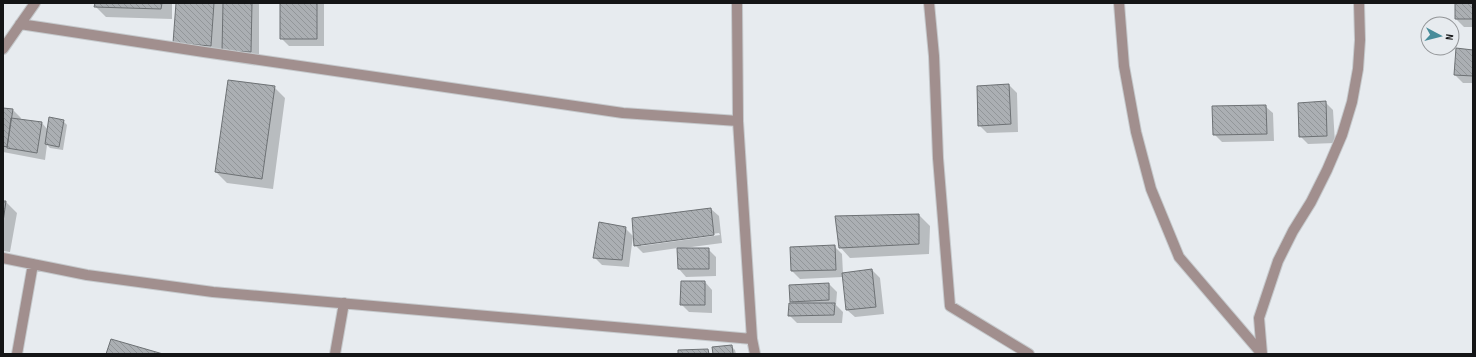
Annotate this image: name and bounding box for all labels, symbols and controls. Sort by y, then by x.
north arrow [1420,16,1460,56]
text: N [1443,33,1456,41]

